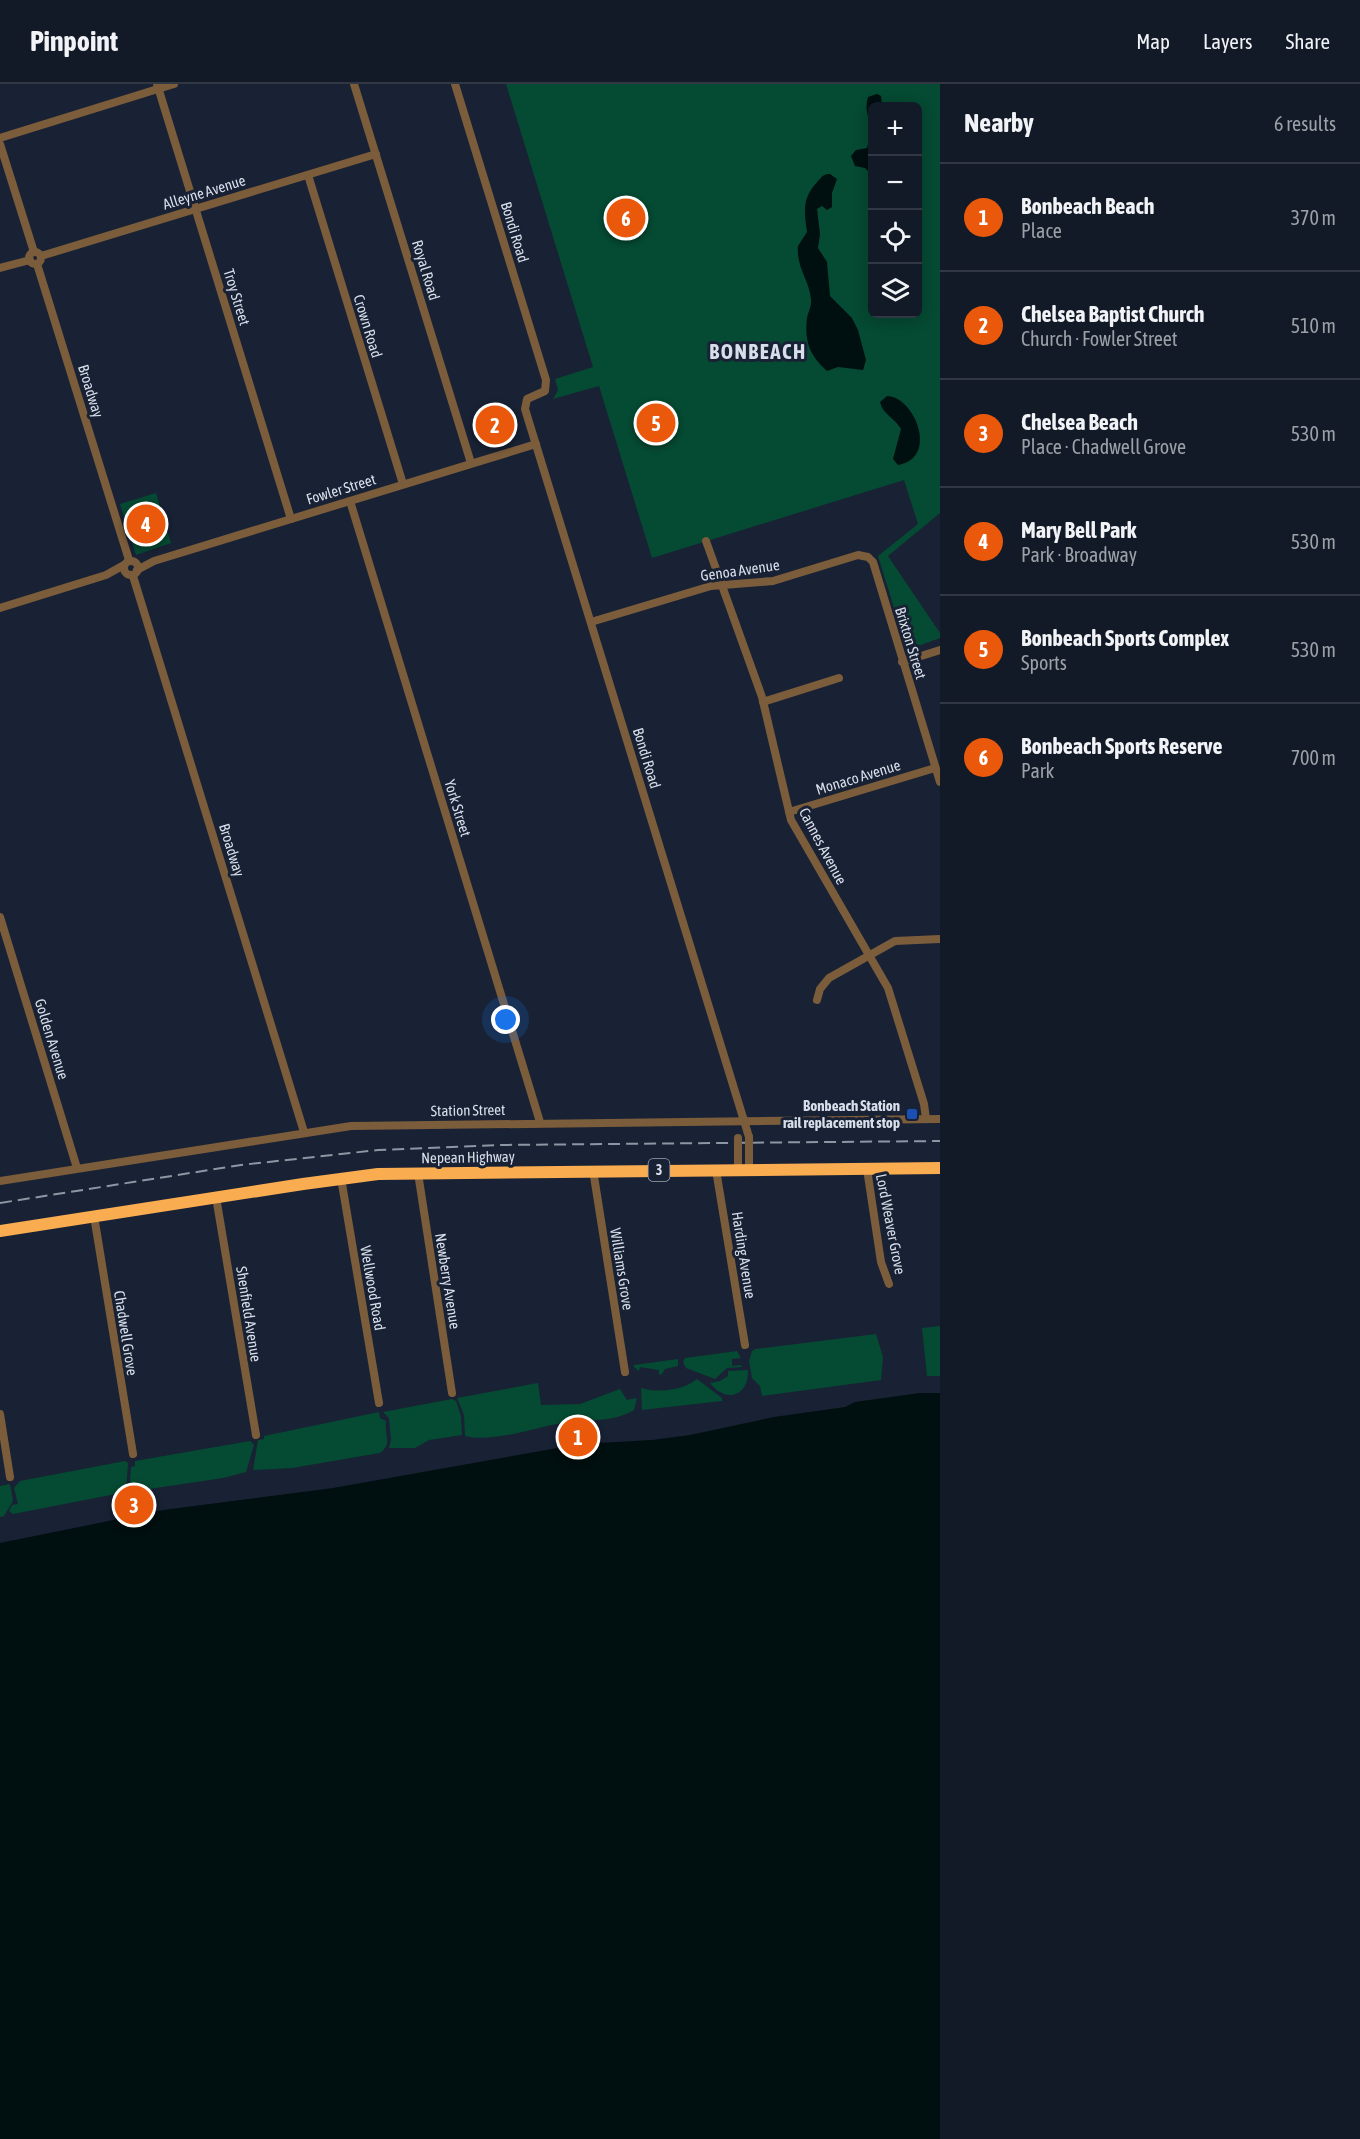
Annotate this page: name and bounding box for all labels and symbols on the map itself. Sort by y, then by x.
street label: Alleyne Avenue [161,171,248,213]
pin: 6 [606,196,646,240]
street label: Bondi Road [498,200,532,264]
street label: Royal Road [409,238,443,302]
street label: Troy Street [220,267,254,327]
street label: Crown Road [350,292,386,360]
district label: BONBEACH [709,339,807,363]
street label: Broadway [75,362,107,420]
pin: 5 [636,400,676,446]
pin: 2 [476,402,514,448]
street label: Fowler Street [304,470,378,508]
pin: 4 [126,502,166,546]
street label: Genoa Avenue [699,556,781,584]
street label: Brixton Street [892,605,930,681]
street label: Bondi Road [630,726,664,790]
street label: Monaco Avenue [814,756,903,798]
street label: York Street [441,777,475,839]
street label: Cannes Avenue [796,805,850,887]
street label: Broadway [216,821,248,879]
street label: Golden Avenue [32,997,72,1082]
your location [491,1005,520,1034]
place label: Bonbeach Station rail replacement stop [783,1097,900,1131]
street label: Station Street [431,1101,505,1119]
marker: Bonbeach Station rail replacement stop [905,1107,919,1121]
street label: Nepean Highway [421,1148,515,1166]
road number: 3 [648,1159,670,1181]
street label: Lord Weaver Grove [873,1172,909,1276]
street label: Harding Avenue [729,1210,759,1300]
street label: Williams Grove [607,1227,637,1311]
street label: Newberry Avenue [432,1232,464,1330]
street label: Wellwood Road [357,1244,389,1332]
street label: Shenfield Avenue [233,1265,265,1363]
street label: Chadwell Grove [111,1289,141,1377]
pin: 1 [558,1414,598,1460]
pin: 3 [114,1482,154,1528]

